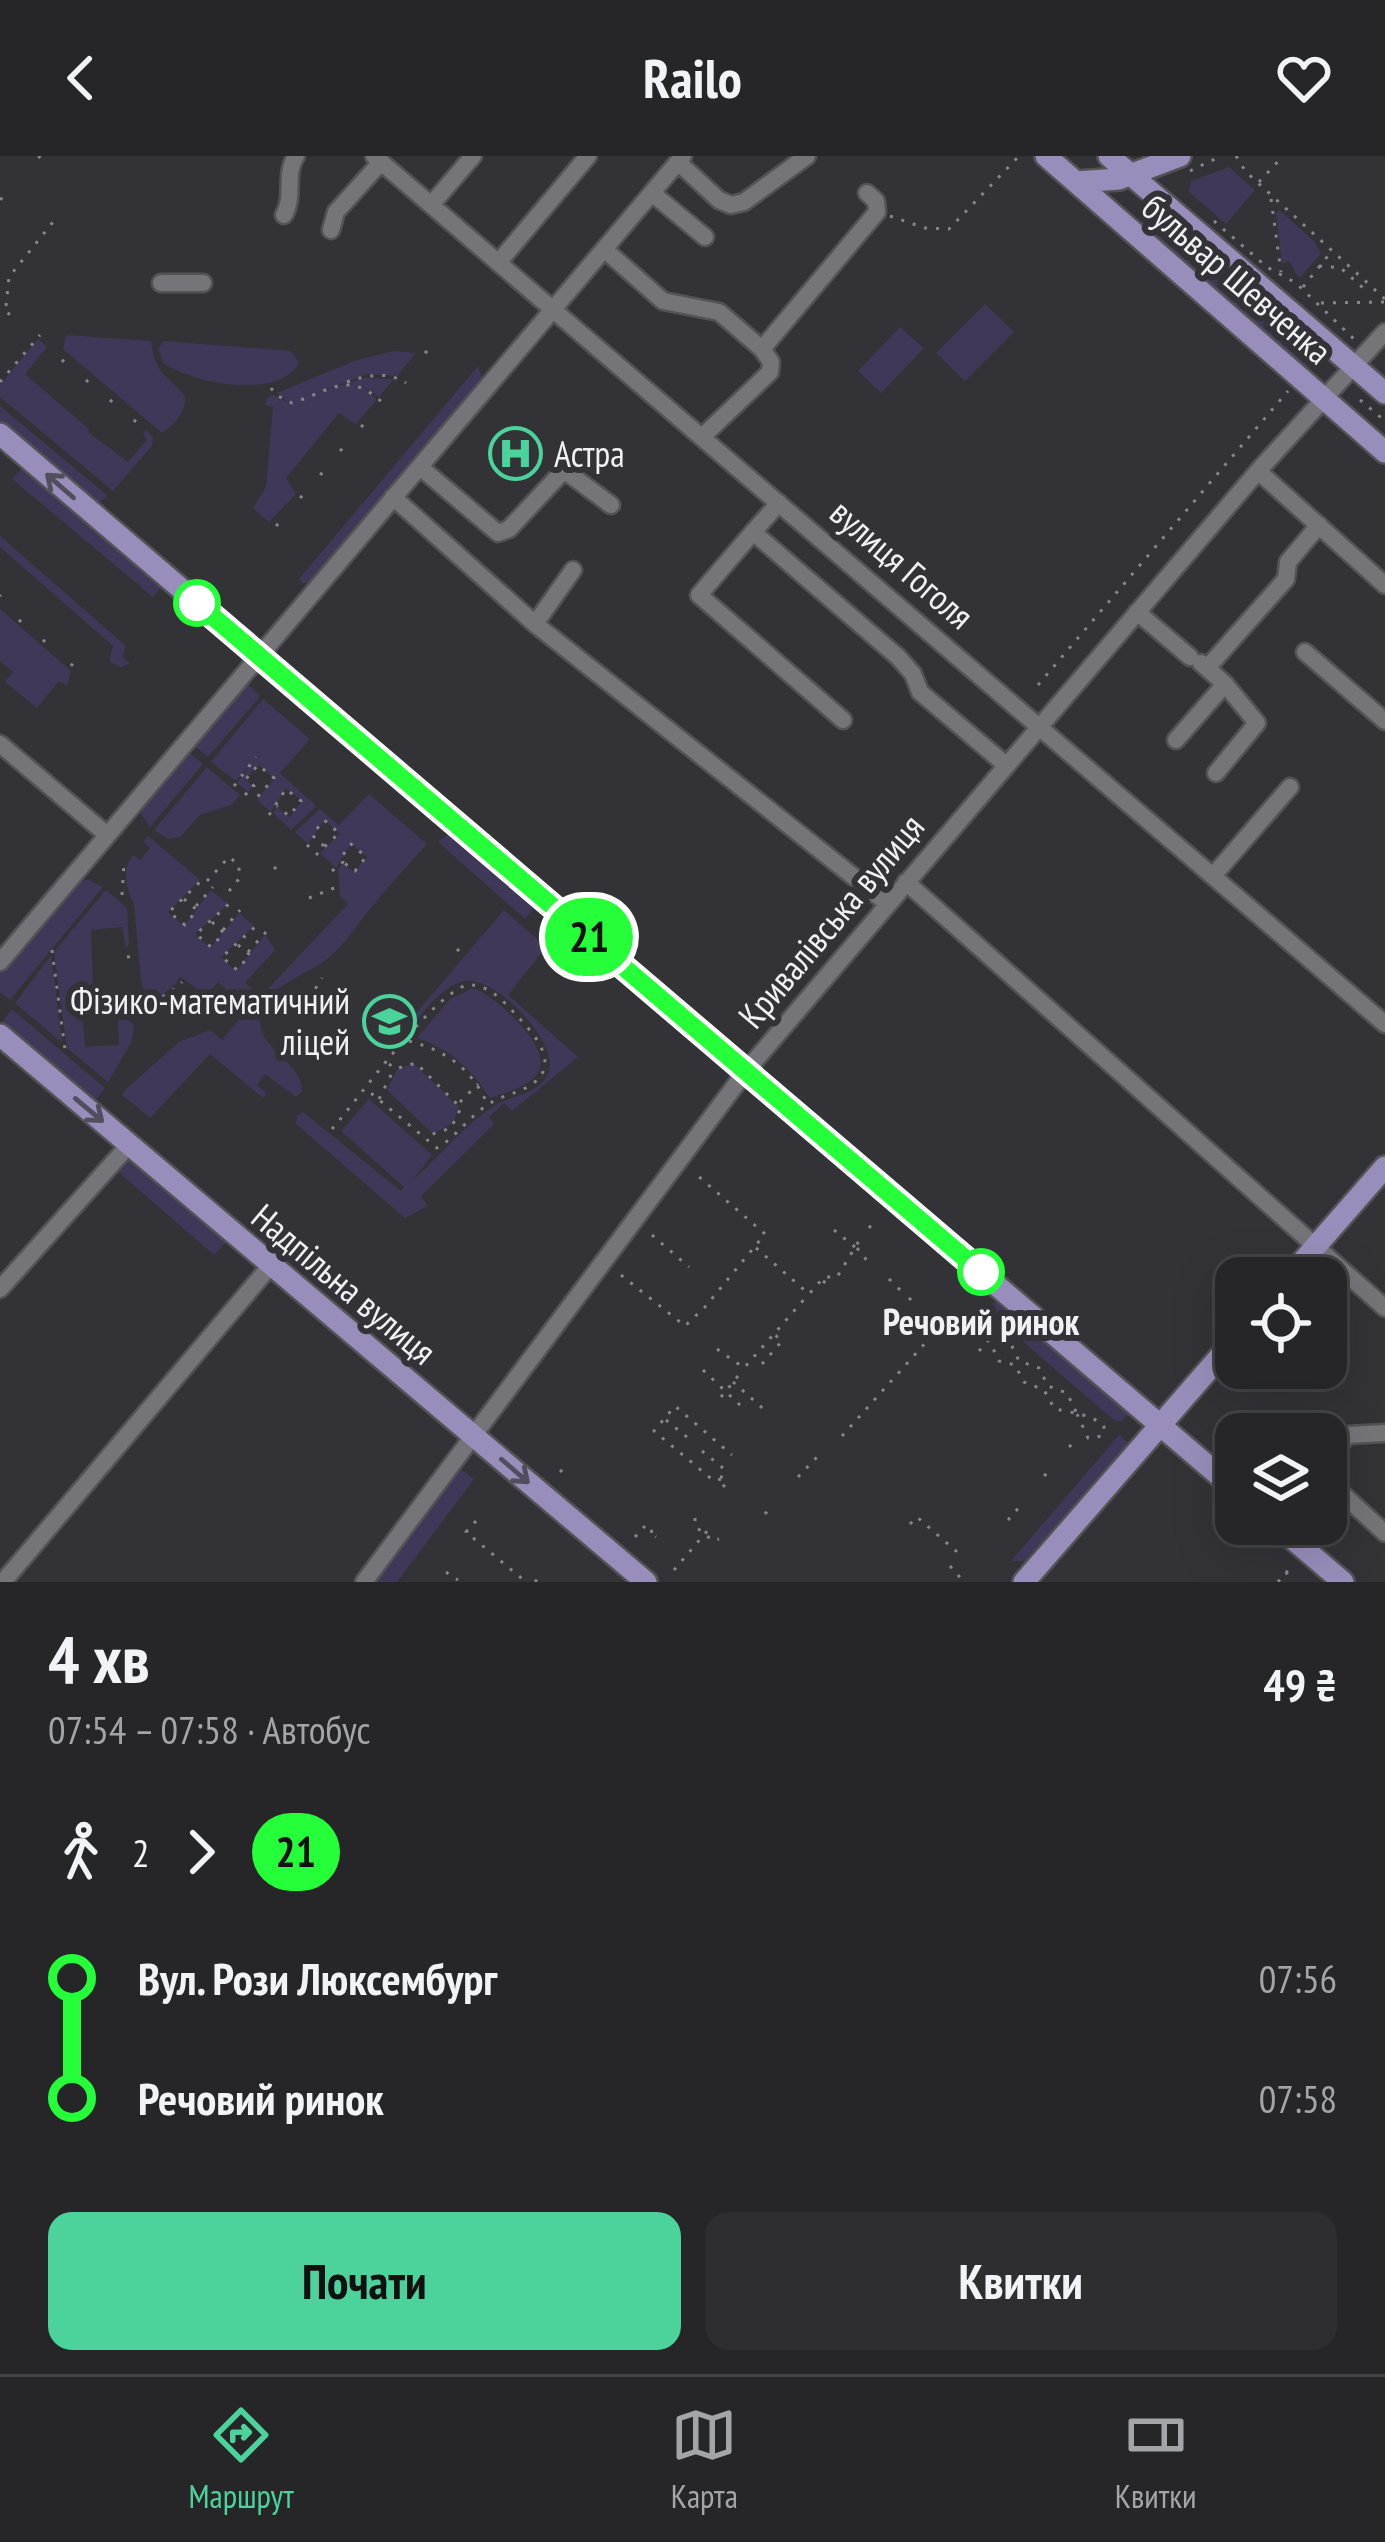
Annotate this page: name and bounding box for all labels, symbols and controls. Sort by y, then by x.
text: Railo [643,43,742,113]
icon: back [48,45,114,111]
icon: heart [1271,45,1337,111]
street label: бульвар Шевченка [1133,183,1342,374]
hospital icon: Астра [487,426,543,482]
place label: Астра [554,430,625,477]
one-way arrow [46,473,76,500]
street label: вулиця Гоголя [821,488,984,639]
unlabelled marker [175,581,219,625]
street label: Кривалівська вулиця [727,804,934,1037]
line badge: 21 [535,898,643,976]
text: 21 [569,909,609,964]
place label: Фізико-математичний ліцей [70,977,350,1065]
school or university icon: Фізико-математичний ліцей [361,994,417,1050]
one-way arrow [73,1096,104,1124]
street label: Надпільна вулиця [242,1193,446,1374]
marker: Речовий ринок [959,1250,1003,1294]
map controls [1215,1257,1347,1545]
button: locate [1215,1257,1347,1389]
place label: Речовий ринок [883,1298,1080,1345]
button: layers [1215,1413,1347,1545]
one-way arrow [499,1457,530,1485]
text: 4 хв [48,1616,150,1701]
text: 49 ₴ [1263,1655,1337,1713]
text: 07:54 – 07:58 · Автобус [48,1704,370,1755]
icon: walk [48,1819,114,1885]
icon: forward [168,1819,234,1885]
text: 21 [276,1824,316,1879]
text: 2 [132,1827,150,1878]
text: Вул. Рози Люксембург [138,1949,497,2007]
text: 07:56 [1259,1953,1337,2004]
text: Речовий ринок [138,2069,384,2127]
text: 07:58 [1259,2073,1337,2124]
button: Почати [48,2212,681,2350]
button: Квитки [705,2212,1337,2350]
tab: Маршрут [188,2402,294,2517]
tab: Карта [671,2402,738,2517]
tab: Квитки [1115,2402,1197,2517]

